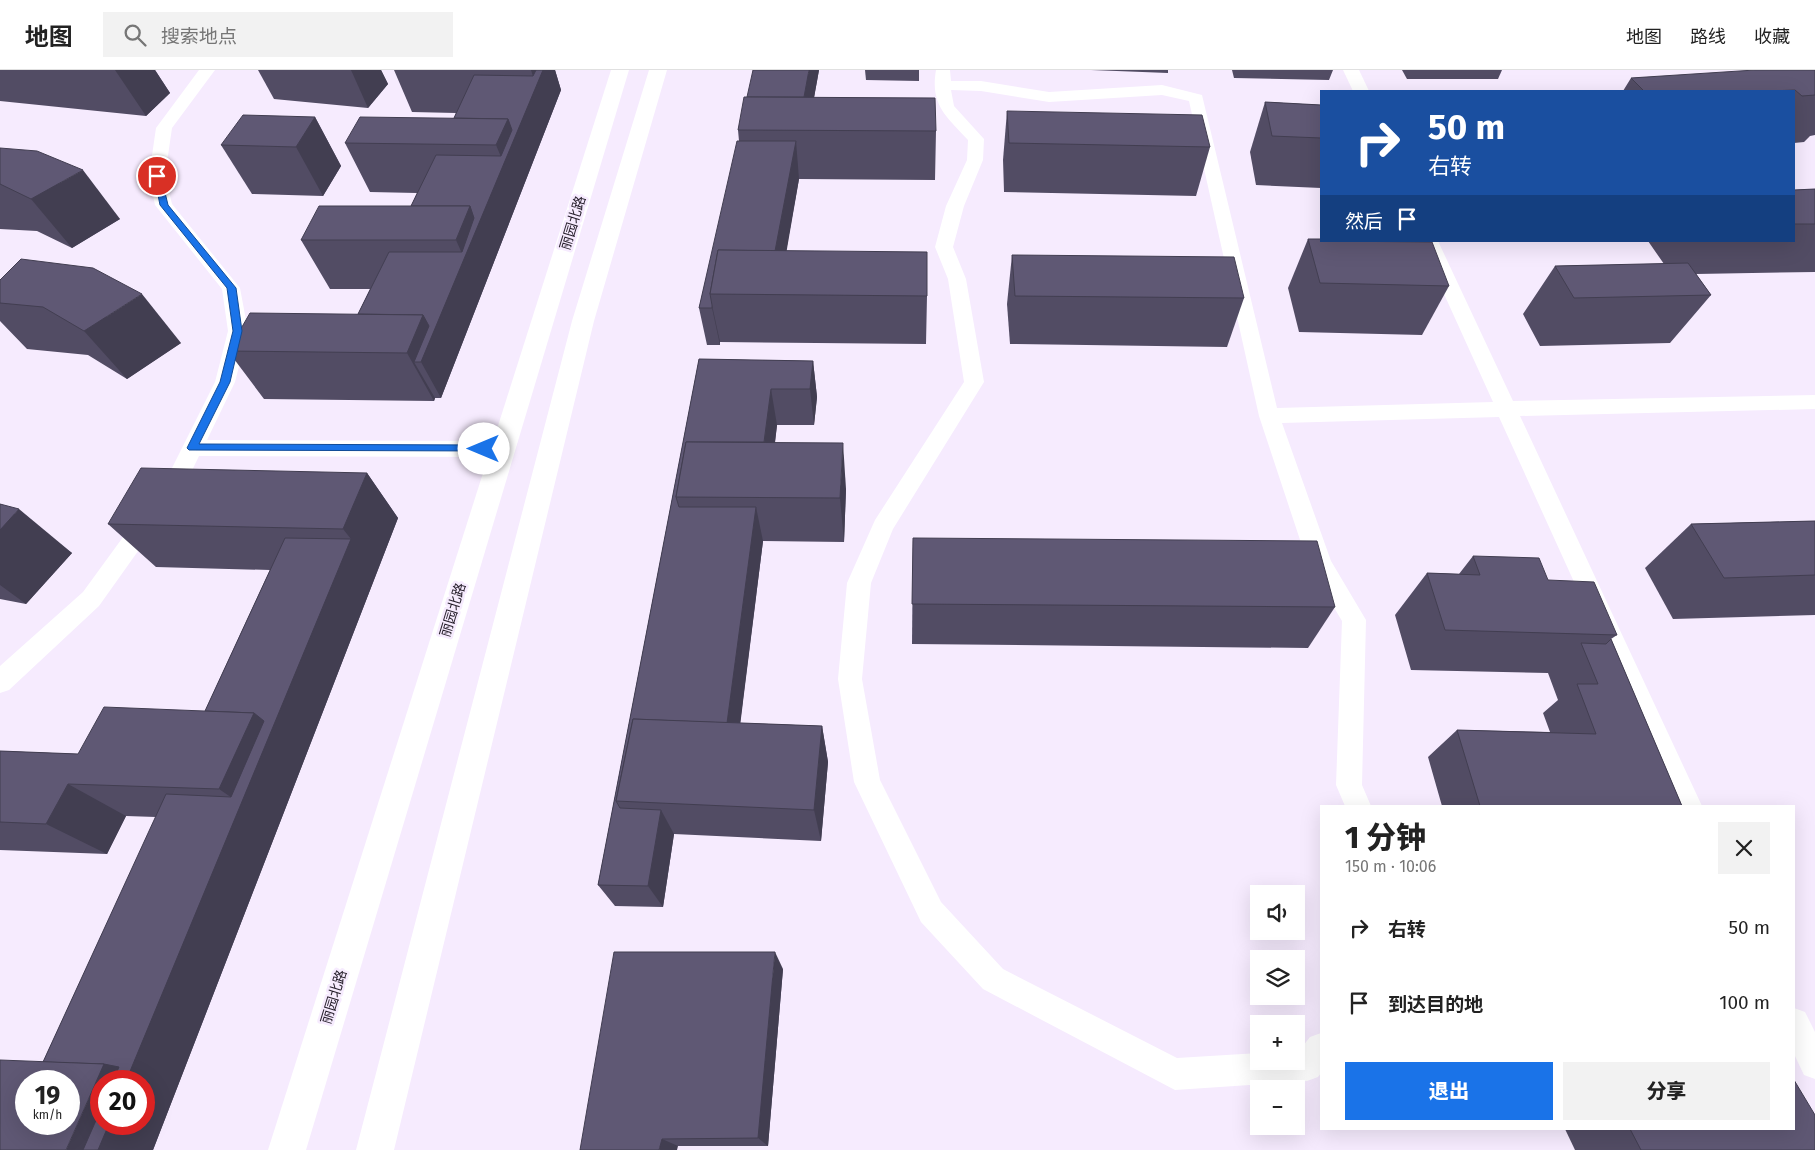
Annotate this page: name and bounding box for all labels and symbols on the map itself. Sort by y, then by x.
pin [136,155,178,197]
street label: 丽园北路 [557,194,589,252]
position arrow [457,422,509,474]
street label: 丽园北路 [437,581,469,639]
street label: 丽园北路 [318,968,350,1026]
speed limit sign: 20 [90,1070,155,1135]

